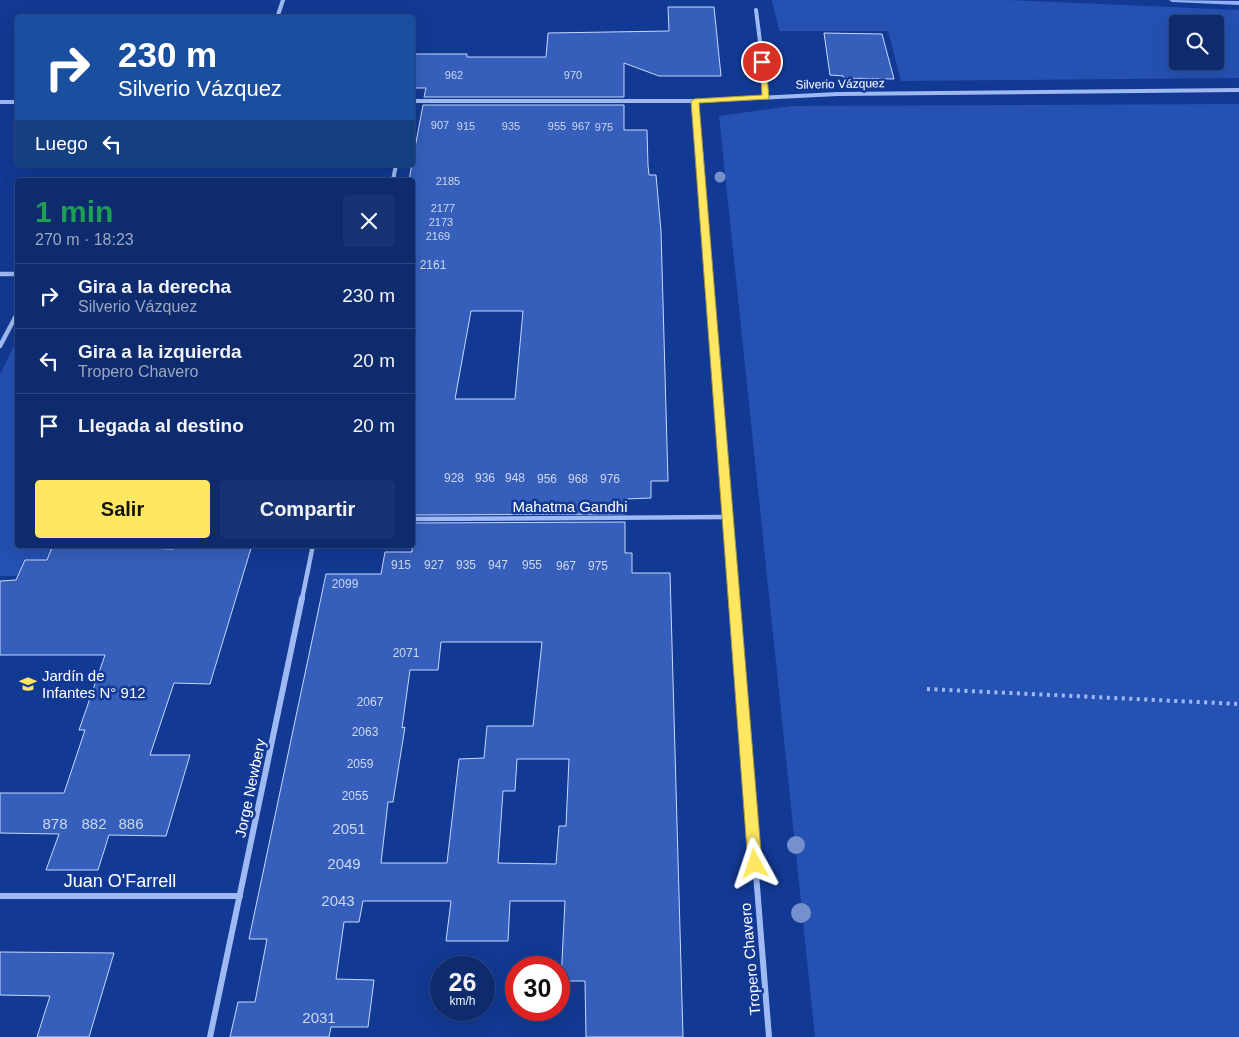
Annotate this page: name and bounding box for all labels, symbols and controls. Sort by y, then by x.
map controls [1169,15,1224,70]
button: search [1169,15,1224,70]
icon: right [35,35,100,100]
text: 230 m [118,35,217,74]
pin [741,41,783,83]
icon: arrive [748,48,776,76]
house number: 962 [445,69,463,81]
house number: 970 [564,69,582,81]
text: Silverio Vázquez [118,76,282,101]
street label: Silverio Vázquez [795,76,885,92]
house number: 907 [431,119,449,131]
house number: 915 [457,120,475,132]
house number: 935 [502,120,520,132]
house number: 955 [548,120,566,132]
house number: 967 [572,120,590,132]
house number: 975 [595,121,613,133]
icon: left [98,130,126,158]
text: Luego [35,133,88,154]
house number: 2185 [436,175,460,187]
text: 1 min [35,195,113,228]
button: close [343,195,395,247]
house number: 2177 [431,202,455,214]
house number: 2173 [429,216,453,228]
house number: 2169 [426,230,450,242]
text: 270 m · 18:23 [35,231,134,248]
house number: 2161 [420,258,447,272]
text: Gira a la derecha [78,276,231,297]
icon: right [35,282,63,310]
text: 230 m [342,285,395,306]
text: Silverio Vázquez [78,298,197,315]
text: Gira a la izquierda [78,341,242,362]
icon: left [35,347,63,375]
text: 20 m [353,350,395,371]
text: Tropero Chavero [78,363,198,380]
icon: arrive [35,412,63,440]
text: Llegada al destino [78,415,244,436]
text: 20 m [353,415,395,436]
house number: 928 [444,471,464,485]
house number: 936 [475,471,495,485]
house number: 948 [505,471,525,485]
house number: 956 [537,472,557,486]
house number: 968 [568,472,588,486]
house number: 976 [600,472,620,486]
button: Salir [35,480,210,538]
button: Compartir [220,480,395,538]
street label: Mahatma Gandhi [512,498,628,515]
house number: 915 [391,558,411,572]
house number: 927 [424,558,444,572]
house number: 935 [456,558,476,572]
house number: 947 [488,558,508,572]
house number: 955 [522,558,542,572]
house number: 967 [556,559,576,573]
house number: 975 [588,559,608,573]
house number: 2099 [332,577,359,591]
house number: 2071 [393,646,420,660]
place label: Jardín de Infantes N° 912 [42,667,146,701]
school or university icon: Jardín de Infantes N° 912 [18,674,38,694]
house number: 2067 [357,695,384,709]
house number: 2063 [352,725,379,739]
street label: Jorge Newbery [231,736,269,839]
house number: 2059 [347,757,374,771]
house number: 2055 [342,789,369,803]
house number: 878 [42,815,68,832]
house number: 882 [81,815,107,832]
house number: 886 [118,815,144,832]
house number: 2051 [332,820,366,837]
position arrow [728,837,780,889]
house number: 2049 [327,855,361,872]
street label: Juan O'Farrell [64,871,176,891]
house number: 2043 [321,892,355,909]
street label: Tropero Chavero [737,902,763,1016]
speed limit sign: 30 [505,956,570,1021]
text: 26 [449,968,476,996]
text: km/h [449,994,476,1008]
house number: 2031 [302,1009,336,1026]

